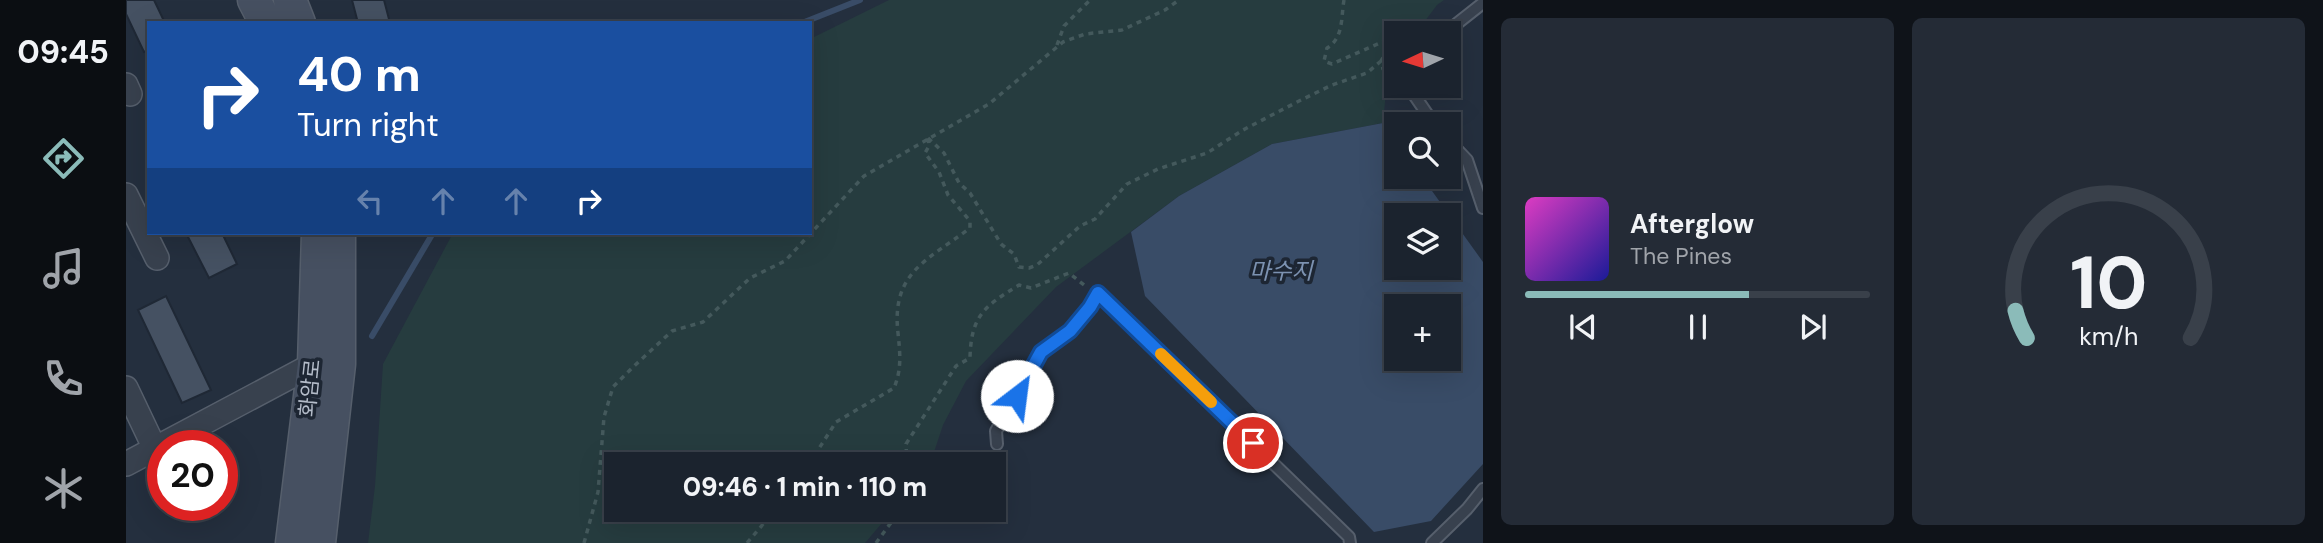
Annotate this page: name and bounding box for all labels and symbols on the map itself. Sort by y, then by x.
north arrow [1384,21,1461,98]
water label: 마수지 [1249,256,1315,286]
street label: 화암로 [293,358,327,418]
position arrow [980,359,1054,433]
pin [1223,413,1283,473]
speed limit sign: 20 [147,430,238,521]

